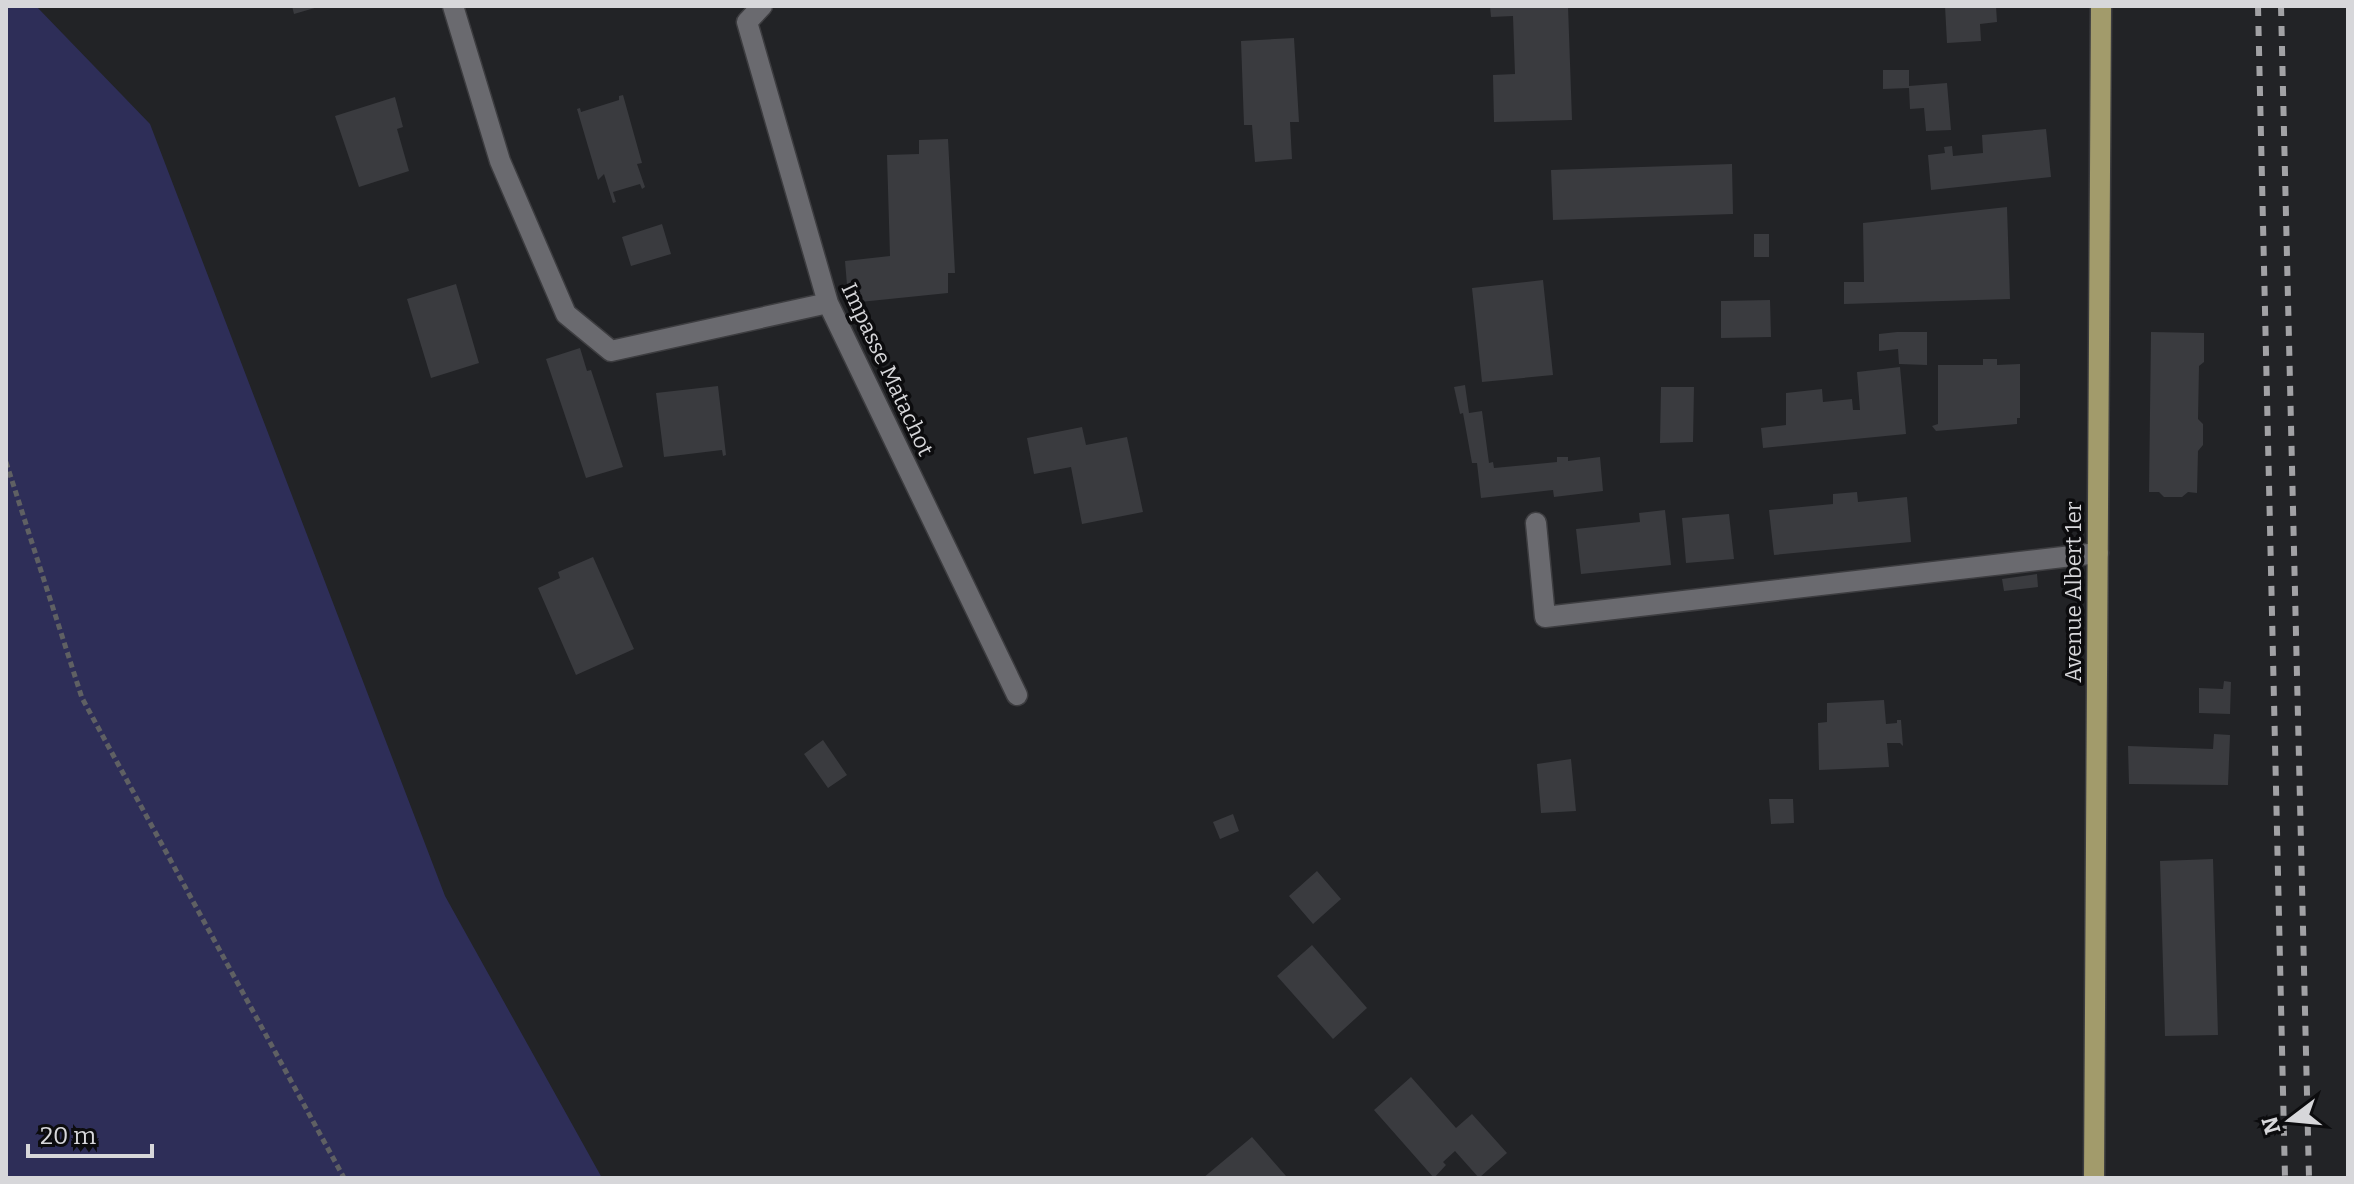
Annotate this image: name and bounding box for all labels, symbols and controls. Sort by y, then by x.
street label: Impasse Matachot [836,279,939,460]
street label: Avenue Albert 1er [2060,501,2087,682]
north arrow [2250,1080,2330,1160]
scale bar [28,1108,152,1158]
text: N [2256,1113,2287,1137]
text: 20 m [40,1122,96,1150]

